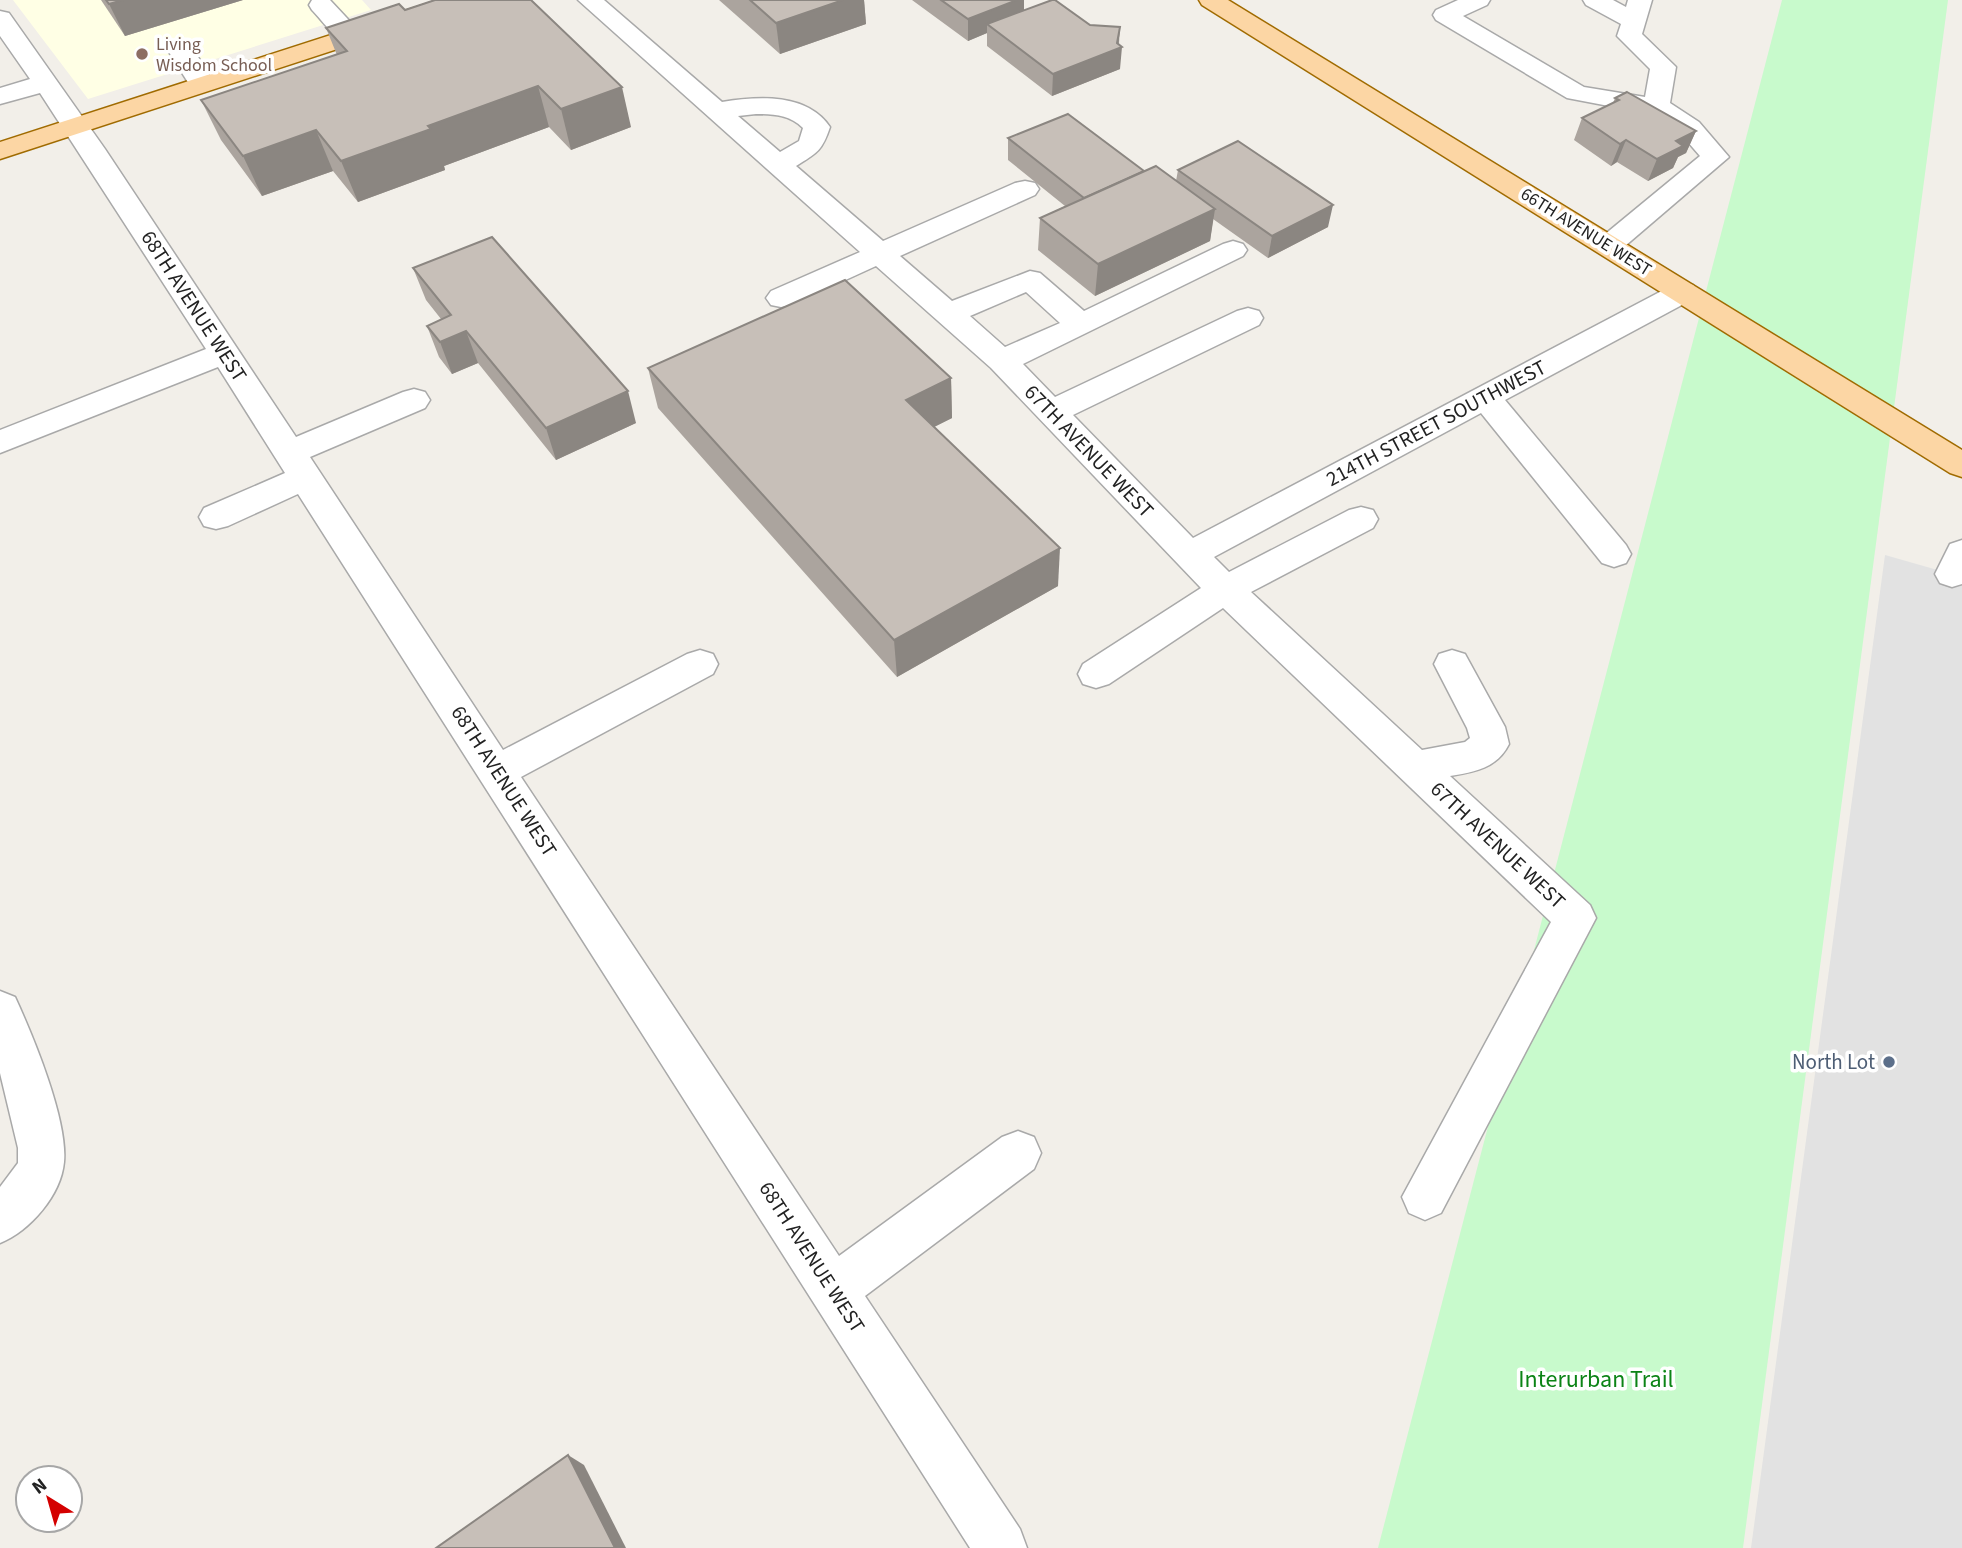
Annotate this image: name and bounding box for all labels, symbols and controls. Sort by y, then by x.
place label: Living Wisdom School [156,32,272,78]
marker: Living Wisdom School [134,46,150,62]
street label: 66TH AVENUE WEST [1516,182,1657,283]
street label: 68TH AVENUE WEST [134,224,254,388]
street label: 214TH STREET SOUTHWEST [1321,352,1551,494]
street label: 67TH AVENUE WEST [1017,378,1161,524]
street label: 68TH AVENUE WEST [444,699,564,863]
street label: 67TH AVENUE WEST [1424,774,1572,916]
place label: North Lot [1792,1047,1875,1077]
marker: North Lot [1881,1054,1897,1070]
street label: 68TH AVENUE WEST [752,1175,872,1339]
park label: Interurban Trail [1518,1362,1674,1397]
north arrow [14,1464,84,1534]
text: N [26,1472,53,1501]

